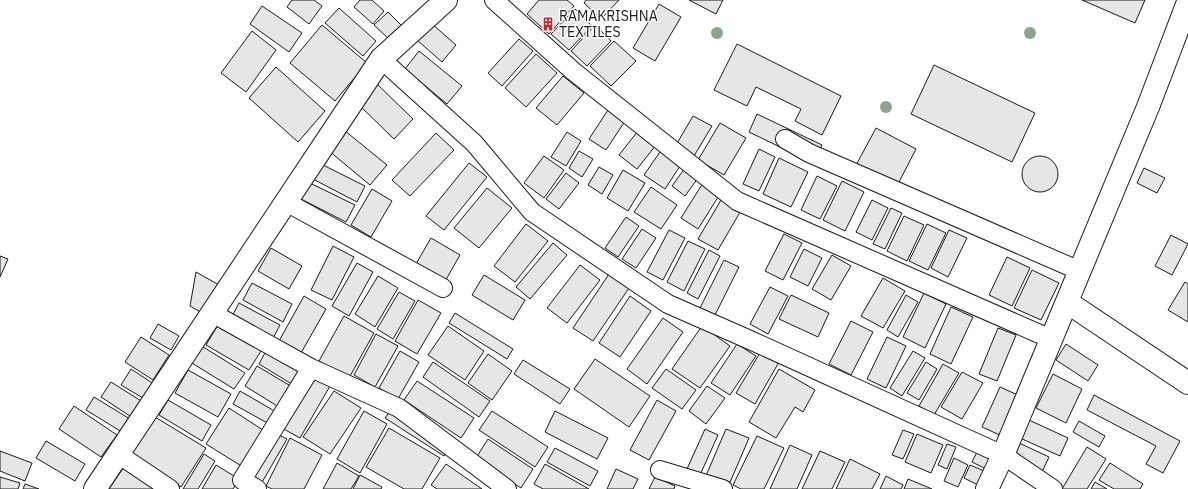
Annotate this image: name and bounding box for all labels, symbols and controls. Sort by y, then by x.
place label: RAMAKRISHNA TEXTILES [559,7,658,41]
building icon: RAMAKRISHNA TEXTILES [540,16,556,32]

